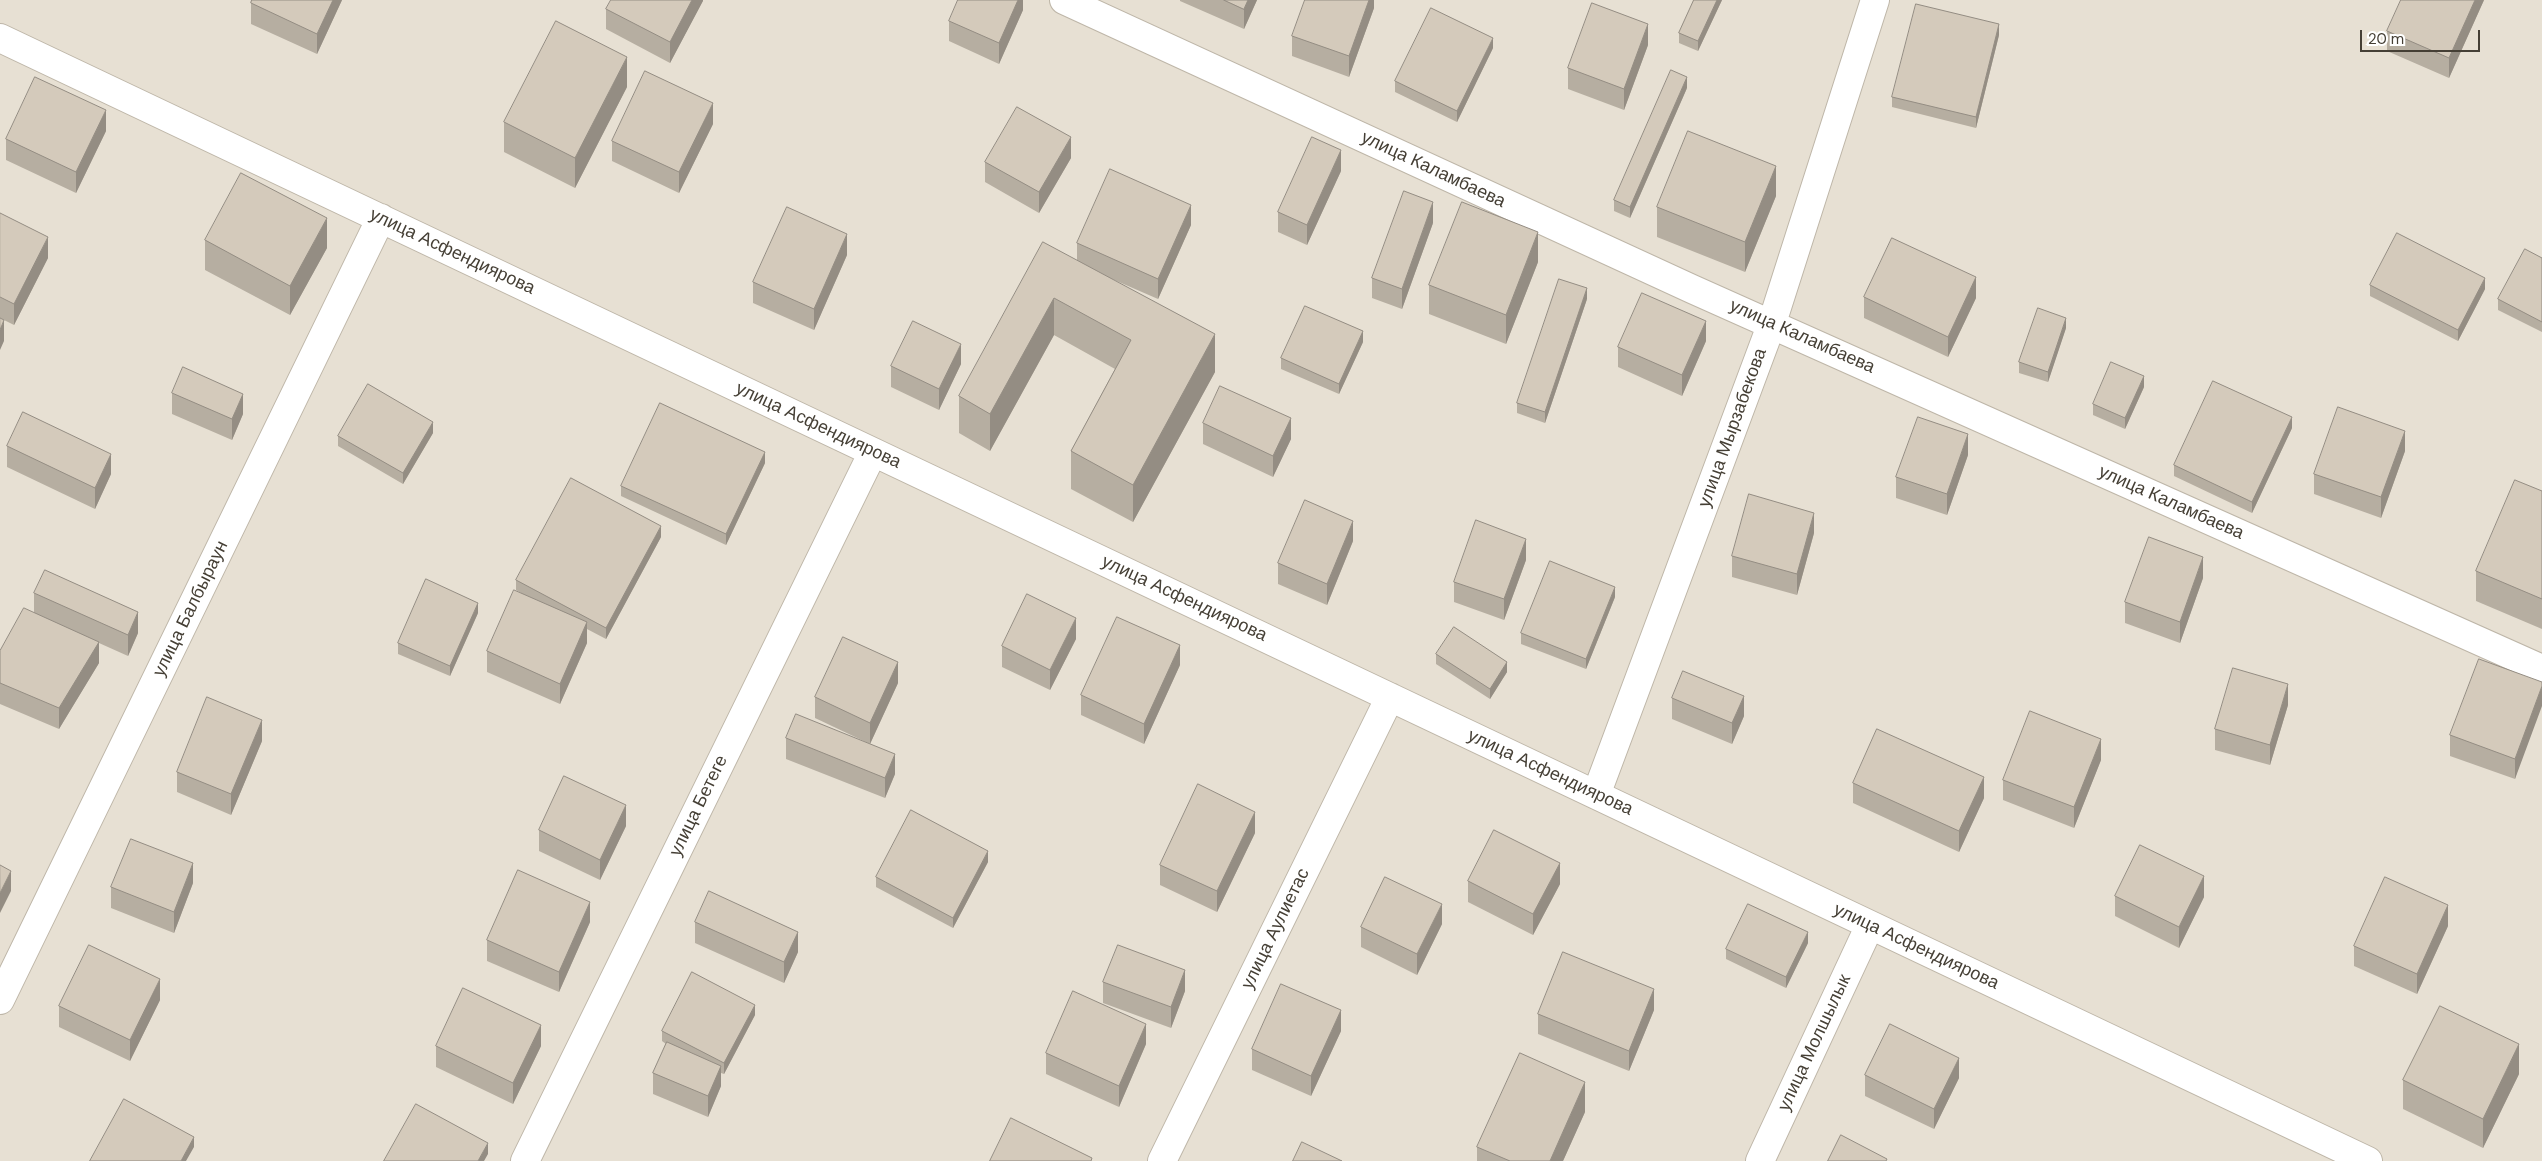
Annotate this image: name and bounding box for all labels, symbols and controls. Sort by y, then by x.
scale bar [2362,20,2482,52]
text: 20 m [2368,29,2404,49]
street label: улица Каламбаева [1357,127,1509,213]
street label: улица Асфендиярова [366,204,538,300]
street label: улица Каламбаева [1726,295,1878,379]
street label: улица Мырзабекова [1694,345,1772,511]
street label: улица Асфендиярова [732,378,904,474]
street label: улица Каламбаева [2095,461,2247,545]
street label: улица Балбыраун [149,537,233,681]
street label: улица Асфендиярова [1098,551,1270,647]
street label: улица Асфендиярова [1464,725,1636,821]
street label: улица Бетеге [665,752,733,860]
street label: улица Аулиетас [1237,865,1315,993]
street label: улица Асфендиярова [1830,899,2002,995]
street label: улица Молшылык [1774,971,1856,1115]

